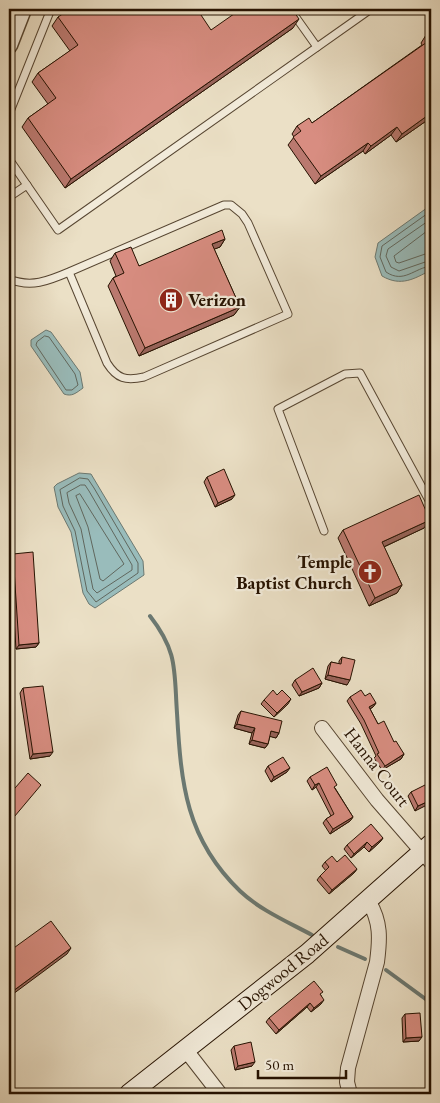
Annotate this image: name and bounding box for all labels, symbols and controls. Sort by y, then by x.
building icon: Verizon [158,287,184,313]
place label: Verizon [188,288,246,311]
place label: Temple Baptist Church [236,550,352,594]
church icon: Temple Baptist Church [357,559,383,585]
street label: Hanna Court [339,722,416,811]
street label: Dogwood Road [233,927,334,1015]
scale bar [258,1048,345,1080]
text: 50 m [265,1055,294,1074]

